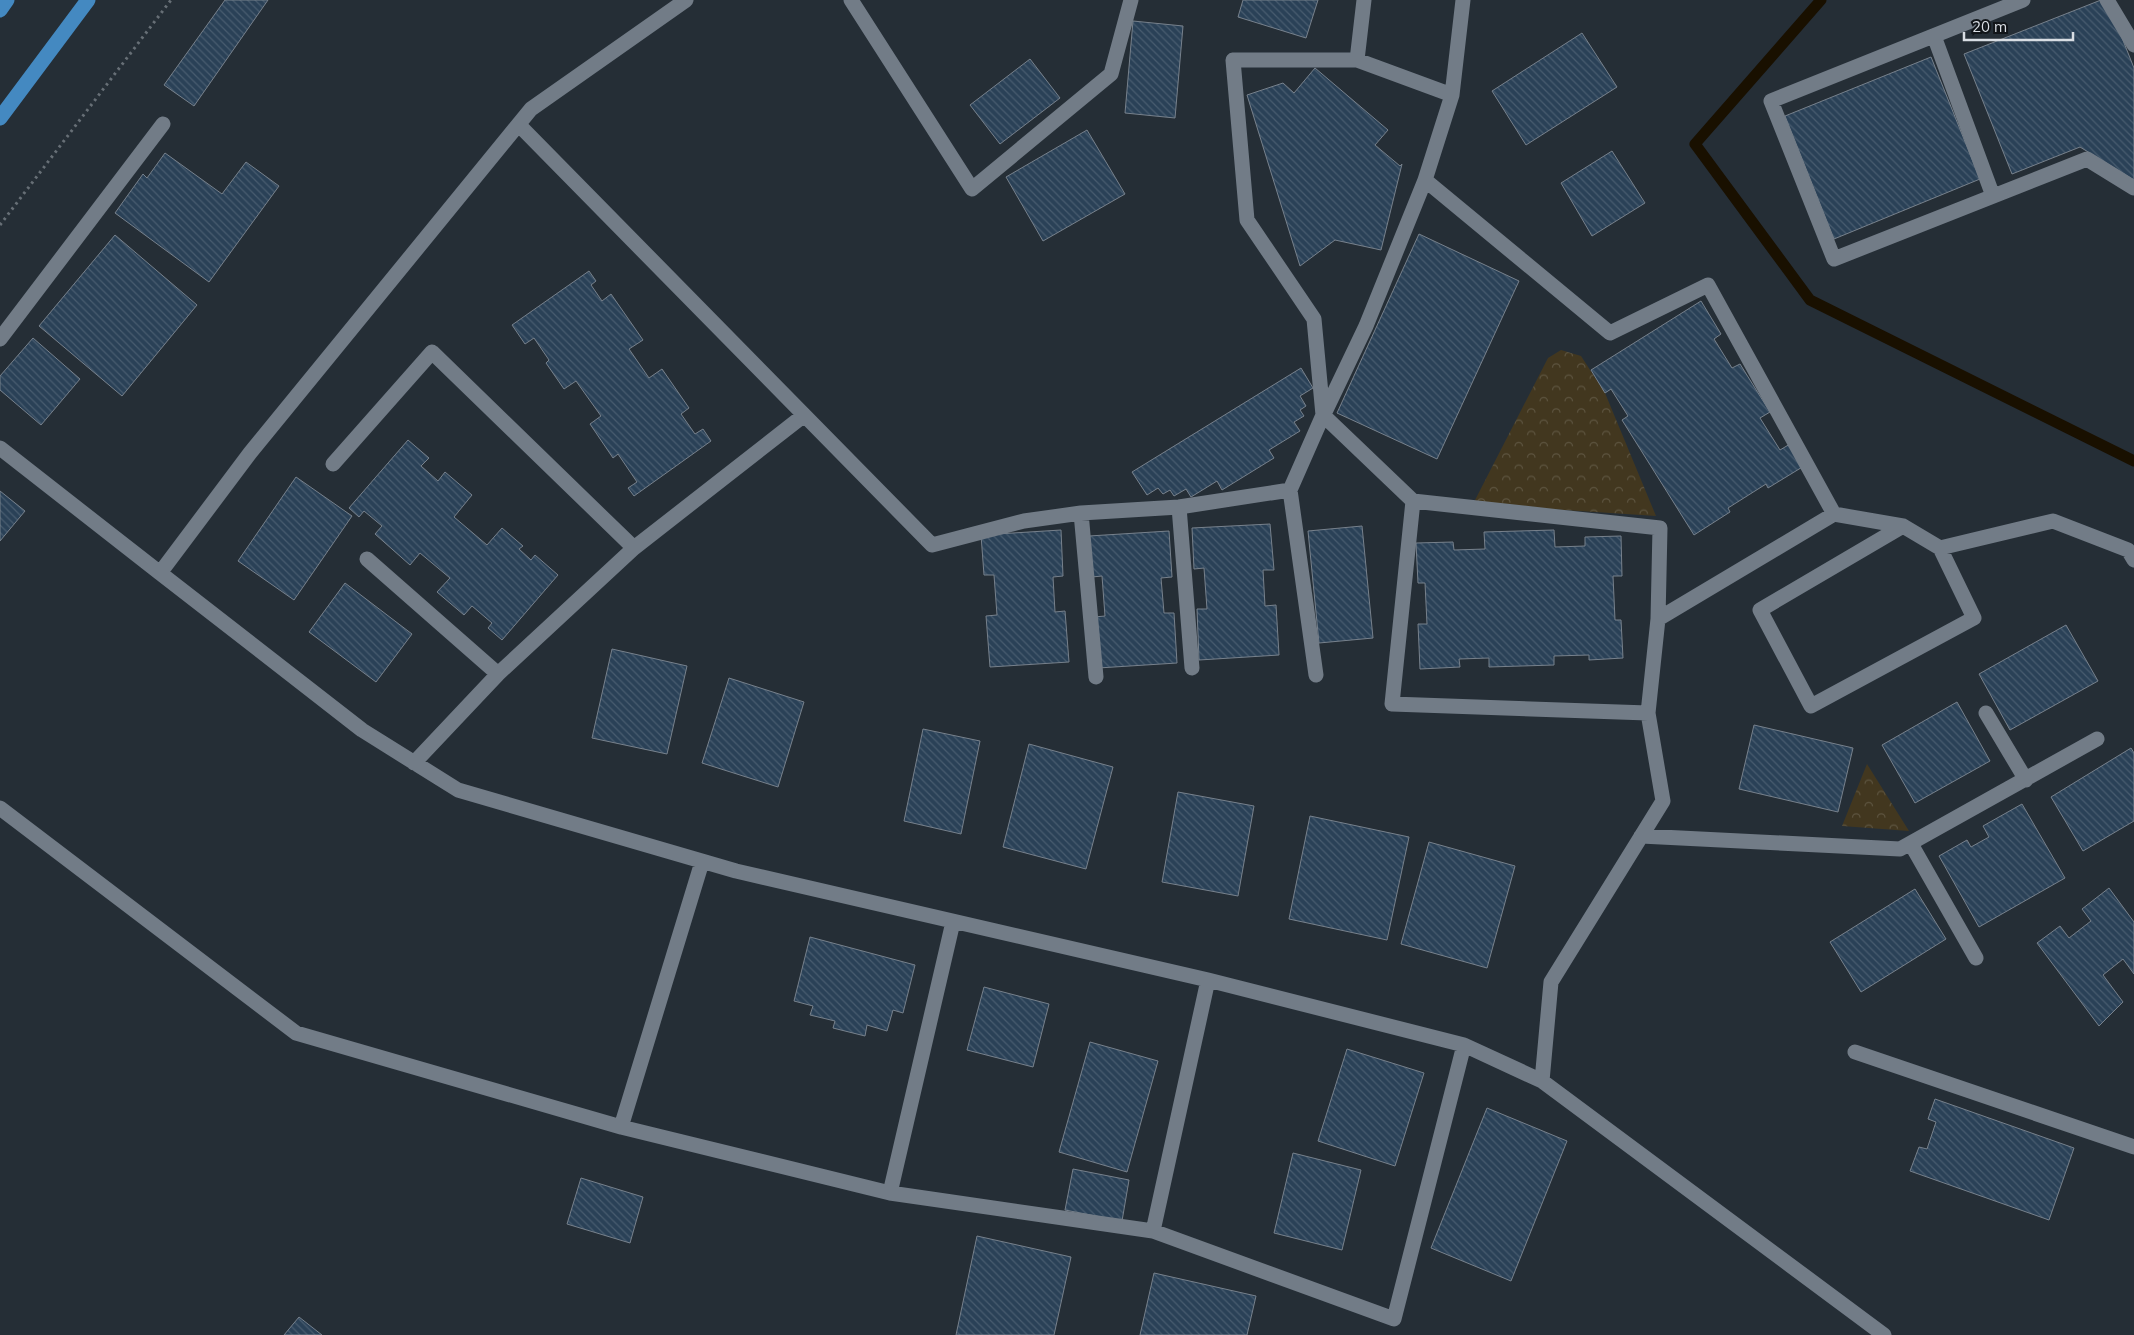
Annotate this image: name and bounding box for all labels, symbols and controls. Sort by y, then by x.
scale bar [1964,10,2073,42]
text: 20 m [1972,17,2007,36]

